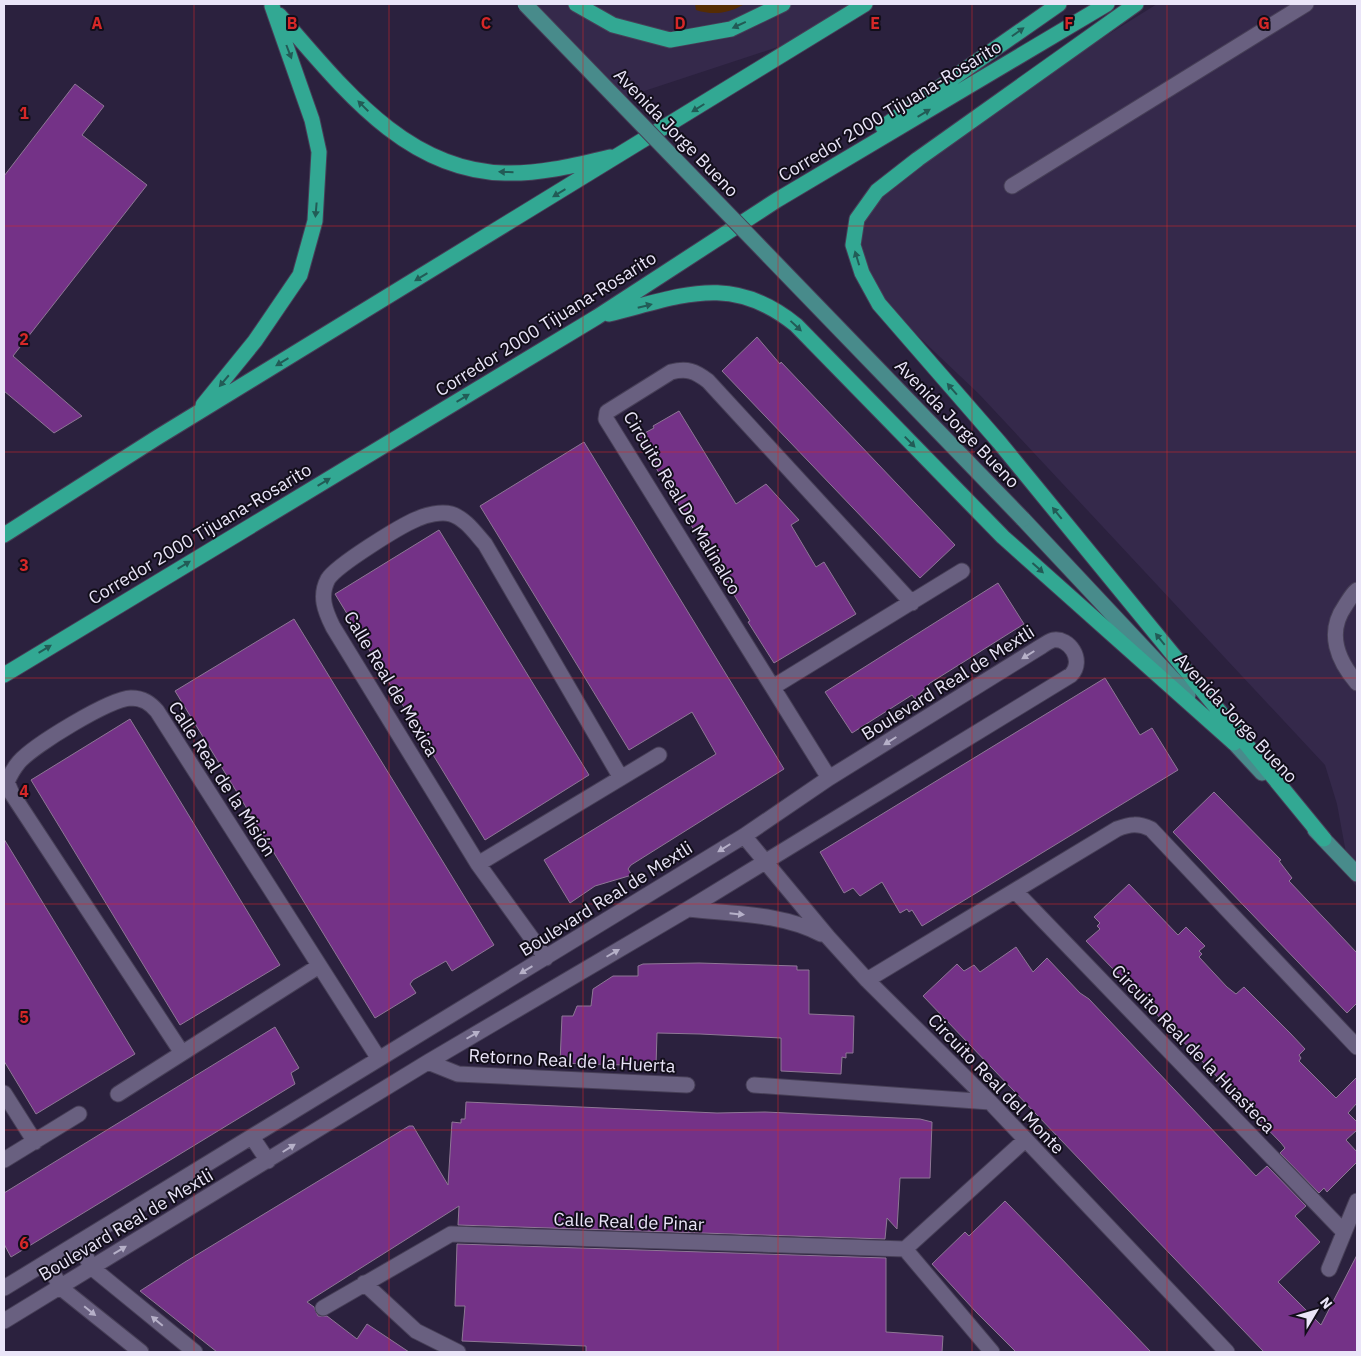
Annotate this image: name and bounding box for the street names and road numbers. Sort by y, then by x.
street label: Corredor 2000 Tijuana-Rosarito [774,35,1006,186]
street label: Avenida Jorge Bueno [609,64,744,202]
street label: Corredor 2000 Tijuana-Rosarito [431,246,661,401]
street label: Avenida Jorge Bueno [890,355,1025,493]
street label: Circuito Real De Malinalco [618,407,746,599]
street label: Corredor 2000 Tijuana-Rosarito [84,458,316,609]
street label: Calle Real de Mexica [339,607,444,761]
street label: Boulevard Real de Mextli [857,620,1039,745]
street label: Avenida Jorge Bueno [1170,648,1303,788]
street label: Calle Real de la Misión [164,697,281,861]
street label: Boulevard Real de Mextli [515,836,697,961]
street label: Circuito Real de la Huasteca [1107,959,1280,1138]
street label: Circuito Real del Monte [923,1008,1070,1159]
street label: Retorno Real de la Huerta [468,1044,677,1077]
street label: Boulevard Real de Mextli [34,1163,217,1286]
street label: Calle Real de Pinar [553,1207,705,1236]

